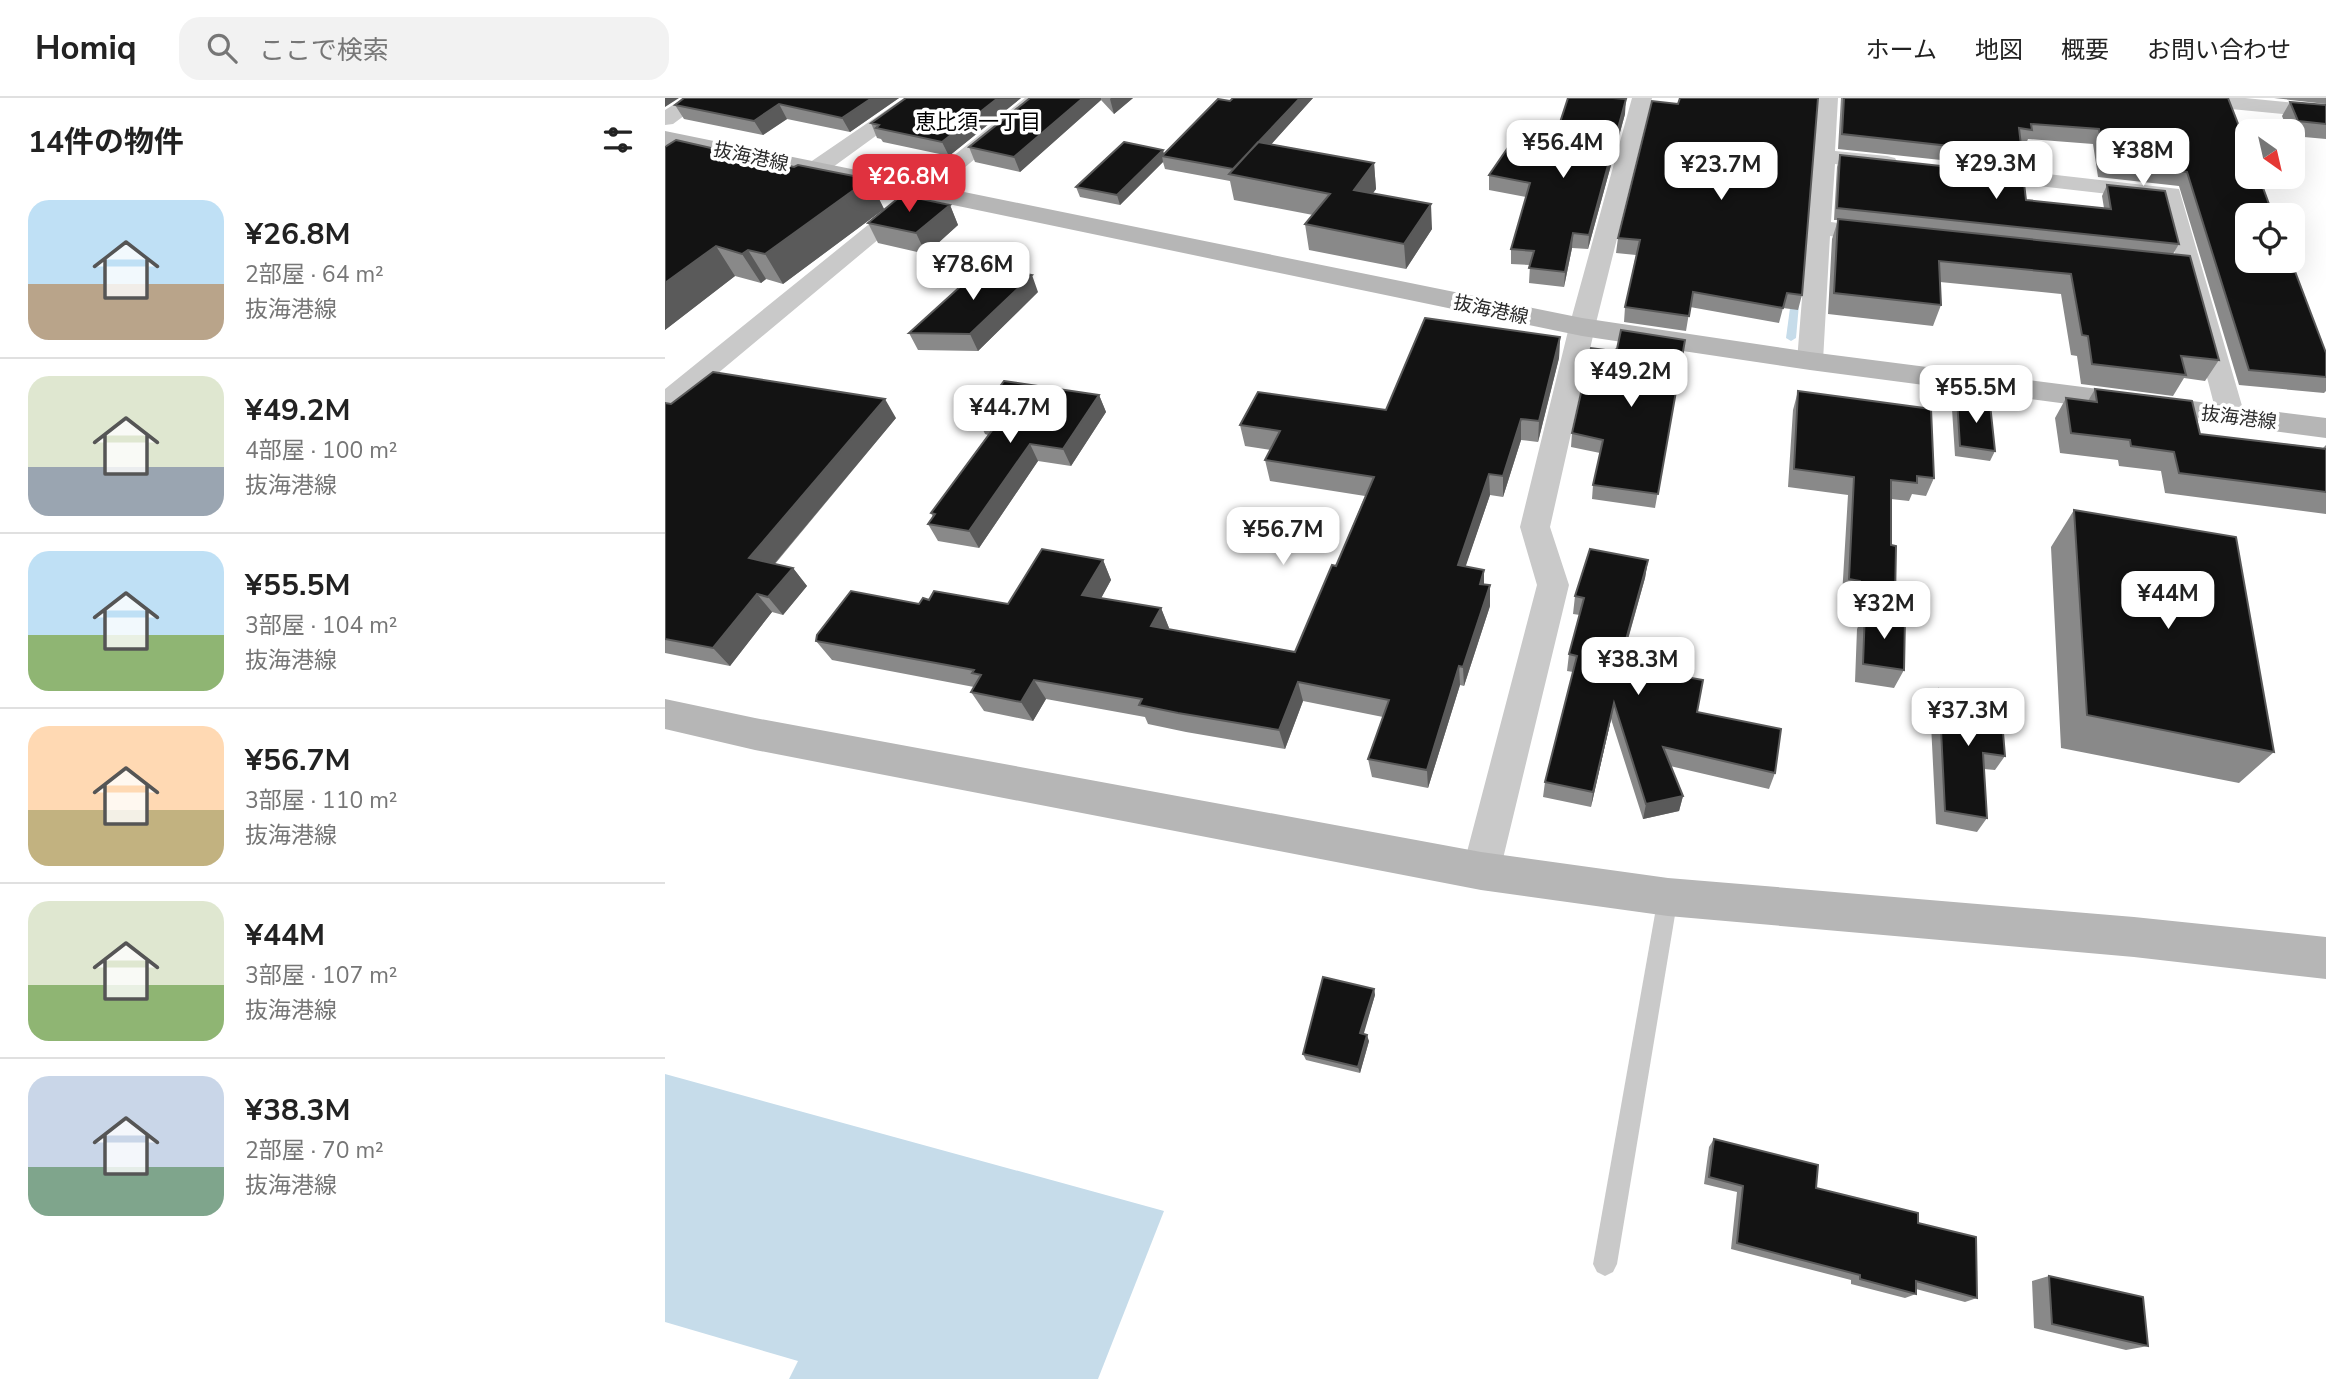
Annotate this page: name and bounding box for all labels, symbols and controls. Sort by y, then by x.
search box [179,17,669,80]
text: Homiq [35,26,137,71]
icon: search [203,29,241,67]
text: ここで検索 [259,33,389,68]
text: ホーム [1866,34,1937,66]
text: 地図 [1975,34,2023,66]
text: 概要 [2061,34,2109,66]
text: お問い合わせ [2147,34,2291,66]
district label: 恵比須一丁目 [915,108,1041,136]
north arrow [2235,119,2305,189]
map controls [2235,119,2305,273]
pin: ¥56.4M [1506,120,1620,180]
icon: filters [599,121,637,159]
text: 14件の物件 [28,122,184,163]
text: ¥56.4M [1523,127,1603,158]
pin: ¥38M [2102,129,2184,188]
text: ¥38M [2112,135,2174,166]
street label: 抜海港線 [711,136,791,178]
pin: ¥29.3M [1939,141,2053,201]
pin: ¥23.7M [1664,142,1778,202]
text: ¥29.3M [1956,148,2036,179]
text: ¥23.7M [1681,149,1761,180]
pin: ¥26.8M [852,155,966,214]
text: ¥26.8M [869,161,949,192]
button: locate [2235,203,2305,273]
text: ¥26.8M [245,214,350,255]
icon: home [84,228,168,312]
pin: ¥78.6M [916,242,1030,302]
text: ¥78.6M [933,249,1013,280]
text: 2部屋 · 64 m² [245,259,384,290]
street label: 抜海港線 [1451,289,1531,331]
text: 抜海港線 [245,294,337,325]
pin: ¥49.2M [1574,350,1688,409]
text: ¥49.2M [1591,356,1671,387]
pin: ¥55.5M [1919,366,2033,425]
text: ¥55.5M [1936,372,2016,403]
pin: ¥44.7M [953,386,1067,445]
text: ¥49.2M [245,390,350,431]
text: ¥44.7M [970,392,1050,423]
street label: 抜海港線 [2200,400,2278,436]
icon: home [84,404,168,488]
text: 4部屋 · 100 m² [245,435,398,466]
text: 抜海港線 [245,470,337,501]
pin: ¥56.7M [1226,508,1340,567]
text: ¥56.7M [1243,514,1323,545]
text: ¥55.5M [245,565,350,606]
pin: ¥44M [2127,572,2209,631]
text: ¥44M [2137,578,2199,609]
icon: home [84,579,168,663]
pin: ¥32M [1843,582,1925,641]
text: ¥32M [1853,588,1915,619]
text: 3部屋 · 104 m² [245,610,398,641]
pin: ¥38.3M [1581,638,1695,697]
text: ¥38.3M [1598,644,1678,675]
text: 抜海港線 [245,645,337,676]
pin: ¥37.3M [1911,688,2025,748]
text: ¥37.3M [1928,695,2008,726]
text: ¥56.7M [245,740,350,781]
icon: home [84,754,168,838]
text: 3部屋 · 110 m² [245,785,398,816]
text: 抜海港線 [245,820,337,851]
text: ¥44M [245,915,325,956]
icon: home [84,929,168,1013]
text: 3部屋 · 107 m² [245,960,398,991]
text: 抜海港線 [245,995,337,1026]
text: ¥38.3M [245,1090,350,1131]
icon: home [84,1104,168,1188]
text: 2部屋 · 70 m² [245,1135,384,1166]
text: 抜海港線 [245,1170,337,1201]

